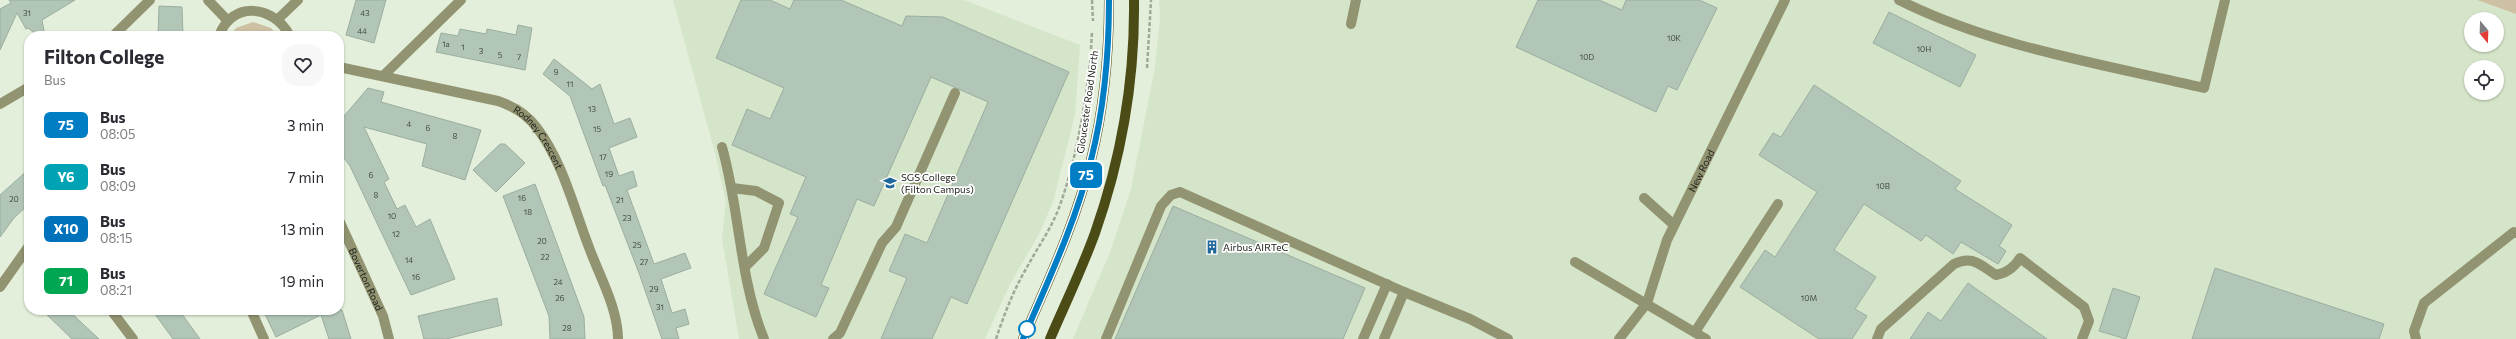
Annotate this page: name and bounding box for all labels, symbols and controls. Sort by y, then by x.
house number: 31 [23,8,31,18]
house number: 43 [360,8,370,18]
north arrow [2464,12,2504,52]
map controls [2464,12,2504,100]
house number: 44 [357,26,367,36]
house number: 10K [1667,33,1682,43]
house number: 1a [442,39,450,49]
house number: 1 [461,42,465,52]
button: heart [282,44,324,86]
house number: 10H [1917,44,1931,54]
text: Filton College [44,45,164,68]
house number: 3 [479,46,484,56]
house number: 5 [498,50,503,60]
street label: Gloucester Road North [1074,50,1100,154]
house number: 7 [517,52,521,62]
house number: 10D [1580,52,1594,62]
button: locate [2464,60,2504,100]
house number: 9 [554,67,559,77]
text: Bus [44,72,66,88]
house number: 11 [567,79,573,89]
street label: Rodney Crescent [511,103,565,171]
house number: 13 [588,104,596,114]
text: Bus [100,108,125,126]
text: 75 [58,116,74,133]
text: 3 min [287,116,324,134]
house number: 4 [407,119,412,129]
house number: 6 [426,123,431,133]
house number: 15 [593,124,601,134]
text: 08:05 [100,126,135,142]
house number: 8 [453,131,458,141]
street label: New Road [1686,147,1717,194]
house number: 17 [599,152,607,162]
text: Bus [100,160,125,178]
line badge: 75 [1068,162,1104,188]
text: 75 [1078,166,1094,183]
text: Y6 [57,168,75,185]
text: 7 min [288,168,324,186]
house number: 19 [605,169,613,179]
house number: 6 [369,170,374,180]
place label: SGS College (Filton Campus) [901,171,974,195]
school or university icon: SGS College (Filton Campus) [882,175,898,191]
text: 08:09 [100,178,136,194]
house number: 10B [1876,181,1890,191]
house number: 8 [374,190,379,200]
house number: 16 [518,193,526,203]
house number: 20 [9,194,19,204]
house number: 21 [616,195,624,205]
house number: 18 [524,207,532,217]
house number: 10 [388,211,396,221]
text: Bus [100,212,125,230]
house number: 23 [623,213,632,223]
text: X10 [53,220,79,237]
text: 13 min [281,220,324,238]
house number: 12 [392,229,400,239]
text: 08:15 [100,230,132,246]
house number: 20 [537,236,547,246]
building icon: Airbus AIRTeC [1204,239,1220,255]
house number: 25 [632,240,642,250]
place label: Airbus AIRTeC [1223,241,1289,253]
street label: Boverton Road [347,246,386,312]
house number: 22 [541,252,550,262]
house number: 14 [405,255,413,265]
house number: 27 [640,257,648,267]
text: Bus [100,264,125,282]
text: 71 [59,272,73,289]
text: 19 min [280,272,324,290]
house number: 16 [412,272,420,282]
house number: 24 [553,277,563,287]
text: 08:21 [100,282,132,298]
house number: 29 [649,284,659,294]
house number: 26 [555,293,565,303]
house number: 10M [1801,293,1817,303]
house number: 31 [656,302,664,312]
unlabelled marker [1018,320,1036,338]
house number: 28 [562,323,572,333]

